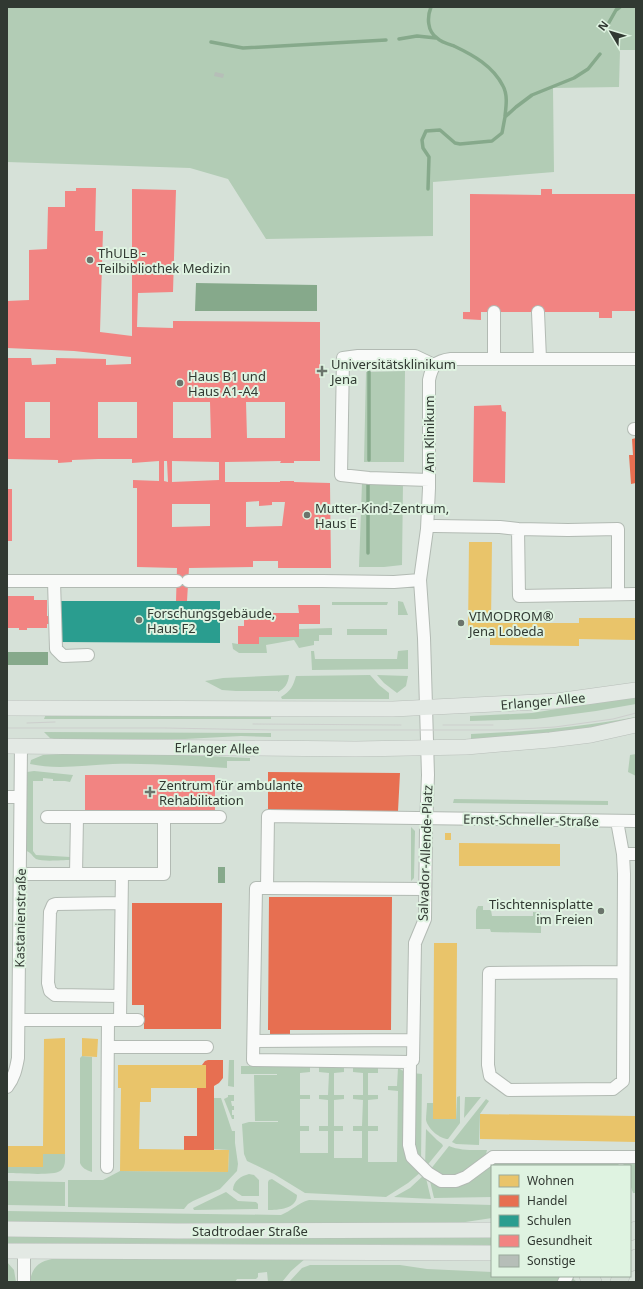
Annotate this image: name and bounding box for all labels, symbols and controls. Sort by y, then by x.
north arrow [591,12,631,52]
text: N [594,17,611,34]
place label: ThULB - Teilbibliothek Medizin [98,244,231,277]
marker: ThULB - Teilbibliothek Medizin [85,255,95,265]
place label: Universitätsklinikum Jena [329,355,456,388]
marker: Universitätsklinikum Jena [316,365,328,377]
place label: Haus B1 und Haus A1-A4 [188,367,266,400]
marker: Haus B1 und Haus A1-A4 [175,378,185,388]
street label: Am Klinikum [420,395,438,473]
place label: Mutter-Kind-Zentrum, Haus E [315,499,449,532]
marker: Mutter-Kind-Zentrum, Haus E [302,510,312,520]
place label: Forschungsgebäude, Haus F2 [147,604,275,637]
place label: VIMODROM® Jena Lobeda [467,607,554,640]
marker: Forschungsgebäude, Haus F2 [134,615,144,625]
marker: VIMODROM® Jena Lobeda [456,618,466,628]
street label: Erlanger Allee [500,688,586,714]
street label: Erlanger Allee [174,738,260,758]
place label: Zentrum für ambulante Rehabilitation [159,776,303,809]
street label: Salvador-Allende-Platz [414,785,436,921]
marker: Zentrum für ambulante Rehabilitation [144,786,156,798]
street label: Ernst-Schneller-Straße [463,810,599,830]
street label: Kastanienstraße [10,868,30,968]
place label: Tischtennisplatte im Freien [489,895,593,928]
marker: Tischtennisplatte im Freien [596,906,606,916]
legend [491,1165,631,1277]
text: Wohnen [527,1172,574,1189]
text: Handel [527,1192,567,1209]
text: Schulen [527,1212,571,1229]
street label: Stadtrodaer Straße [192,1222,308,1240]
text: Gesundheit [527,1232,593,1249]
text: Sonstige [527,1252,576,1269]

